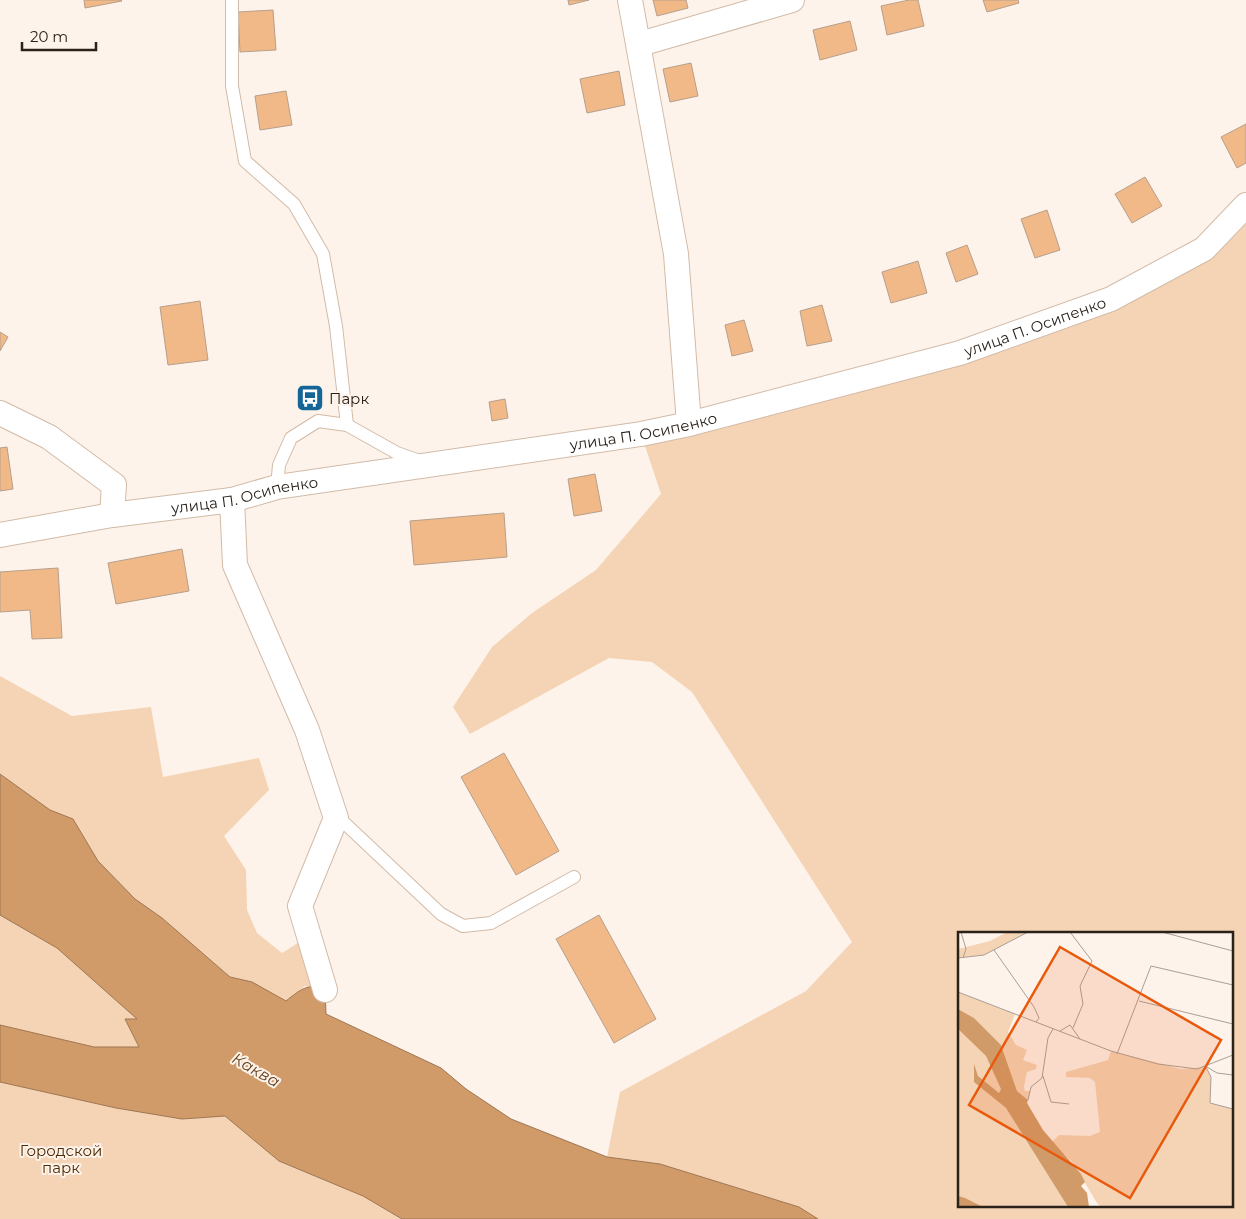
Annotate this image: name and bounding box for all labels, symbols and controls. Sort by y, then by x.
scale bar [22,20,96,52]
text: 20 m [30,27,68,46]
street label: улица П. Осипенко [960,292,1108,361]
bus stop icon: Парк [295,383,325,413]
place label: Парк [329,389,369,408]
street label: улица П. Осипенко [567,408,719,454]
street label: улица П. Осипенко [169,472,319,517]
inset map [958,932,1234,1206]
water label: Каква [229,1049,283,1091]
park label: Городской парк [20,1141,102,1177]

